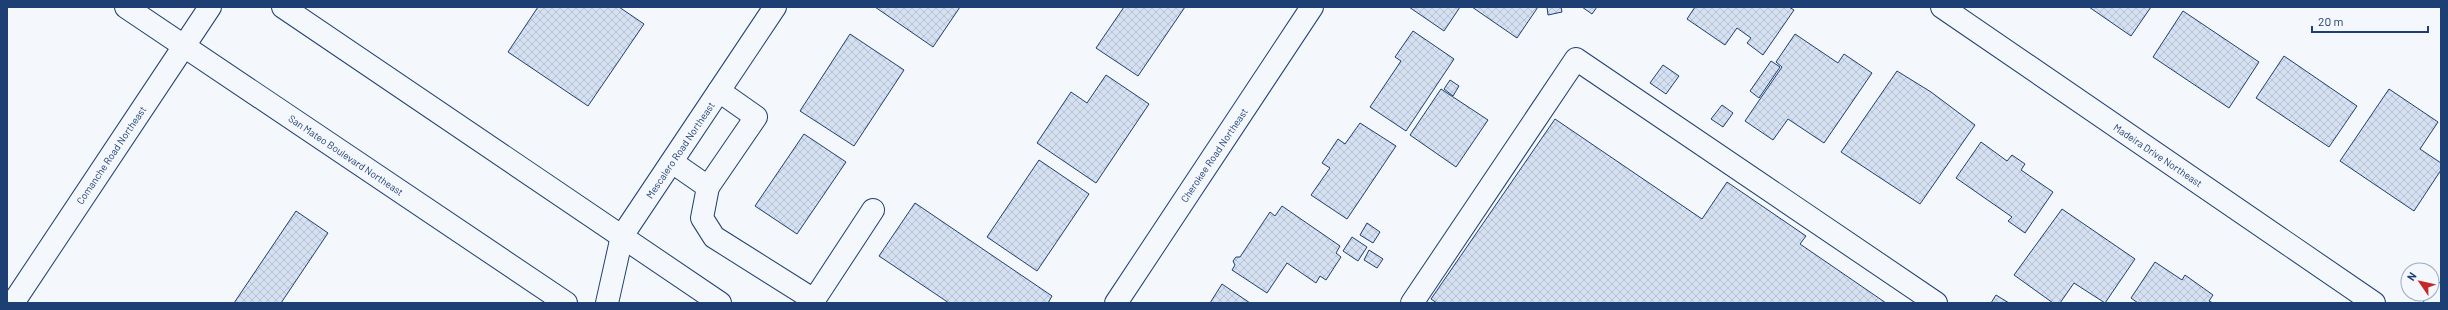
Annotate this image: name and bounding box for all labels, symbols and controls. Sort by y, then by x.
scale bar [2312,8,2428,34]
text: 20 m [2318,14,2344,28]
street label: Mescalero Road Northeast [643,99,717,201]
street label: Comanche Road Northeast [74,103,149,206]
street label: Cherokee Road Northeast [1178,105,1250,204]
street label: San Mateo Boulevard Northeast [286,112,406,198]
street label: Madeira Drive Northeast [2111,121,2205,189]
north arrow [2400,262,2440,302]
text: N [2404,269,2419,283]

